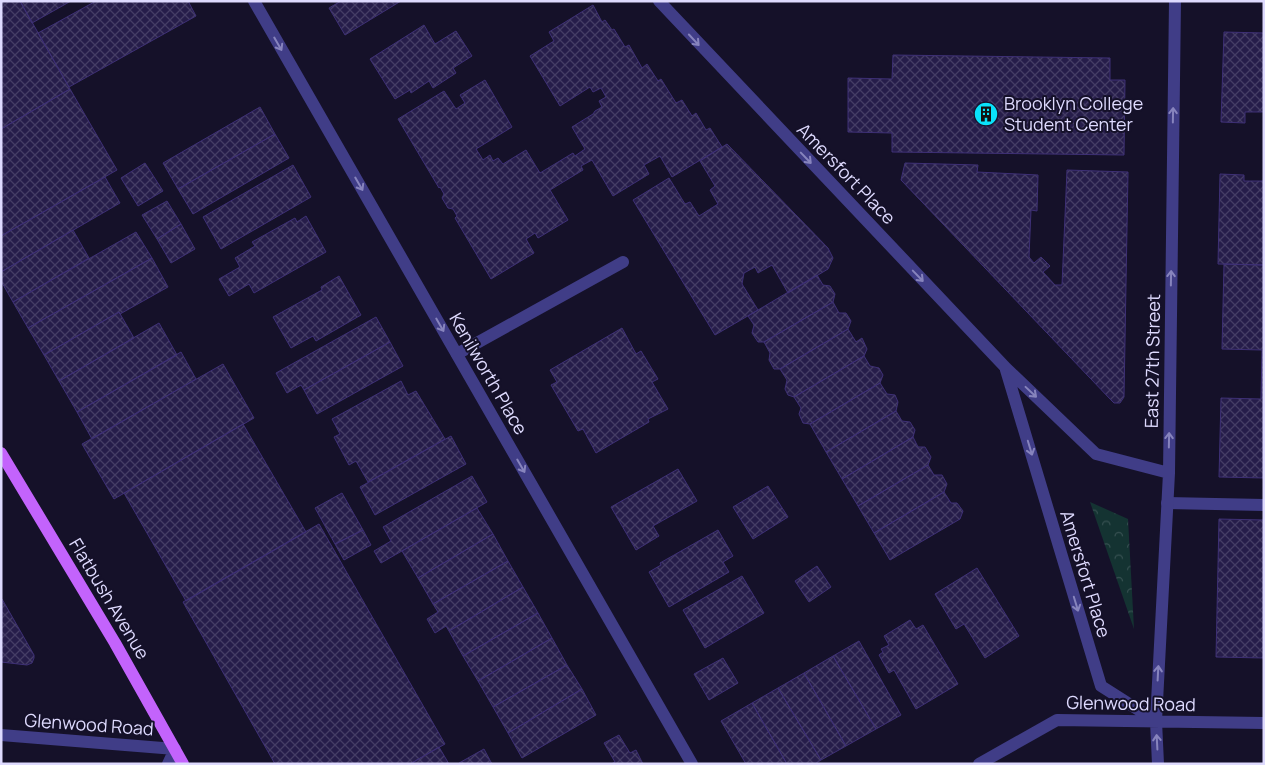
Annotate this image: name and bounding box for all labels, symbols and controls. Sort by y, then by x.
one-way arrow [688,34,700,46]
one-way arrow [274,36,284,50]
place label: Brooklyn College Student Center [1004,91,1143,136]
building icon: Brooklyn College Student Center [973,101,999,127]
one-way arrow [1169,108,1178,124]
street label: Amersfort Place [792,118,901,229]
one-way arrow [800,152,812,164]
one-way arrow [355,177,365,191]
one-way arrow [912,269,924,282]
one-way arrow [1166,270,1176,286]
street label: East 27th Street [1139,294,1165,428]
street label: Kenilworth Place [444,308,533,439]
one-way arrow [436,318,446,332]
one-way arrow [1025,386,1037,398]
one-way arrow [1164,433,1174,449]
one-way arrow [1025,440,1035,456]
one-way arrow [517,459,527,473]
street label: Amersfort Place [1055,507,1117,640]
street label: Flatbush Avenue [64,534,155,663]
one-way arrow [1072,596,1082,612]
one-way arrow [1154,665,1163,681]
street label: Glenwood Road [1066,690,1196,716]
street label: Glenwood Road [24,708,155,740]
one-way arrow [1152,735,1161,751]

